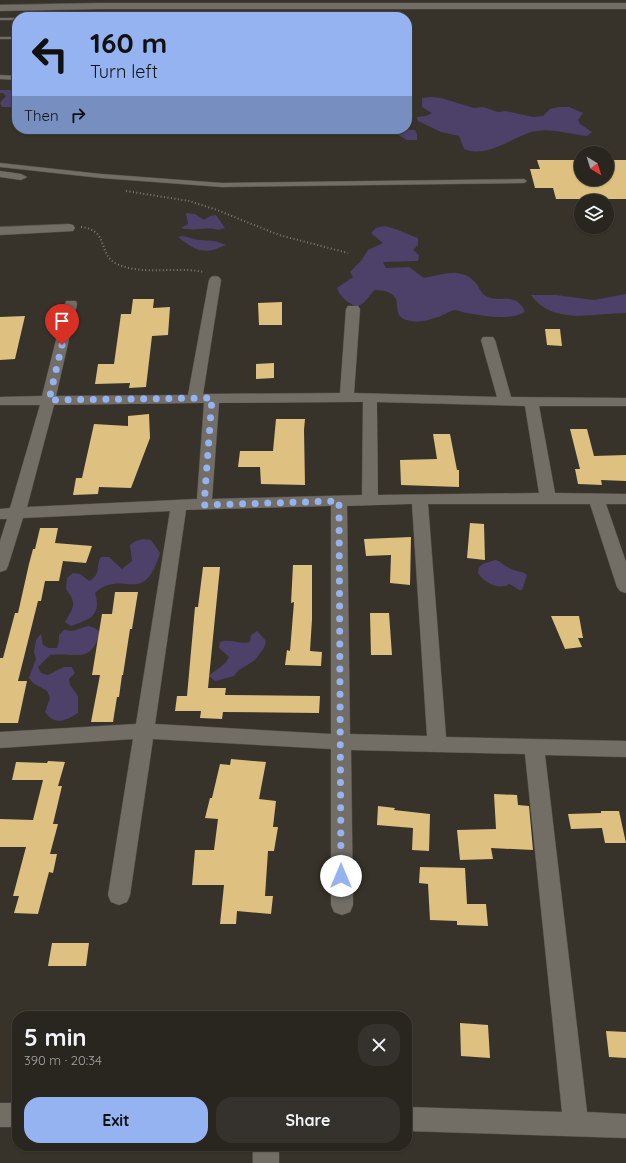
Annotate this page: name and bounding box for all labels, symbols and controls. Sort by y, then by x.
text: 160 m [90,25,167,60]
icon: left [24,28,76,80]
text: Turn left [90,60,158,83]
icon: right [67,104,89,126]
text: Then [24,106,59,125]
north arrow [574,146,614,186]
map controls [574,146,614,234]
button: layers [574,194,614,234]
pin [45,304,79,345]
icon: arrive [51,310,73,332]
position arrow [320,855,362,897]
text: 5 min [24,1022,87,1052]
button: close [358,1024,400,1066]
text: 390 m · 20:34 [24,1052,102,1068]
button: Exit [24,1097,208,1143]
button: Share [216,1097,400,1143]

